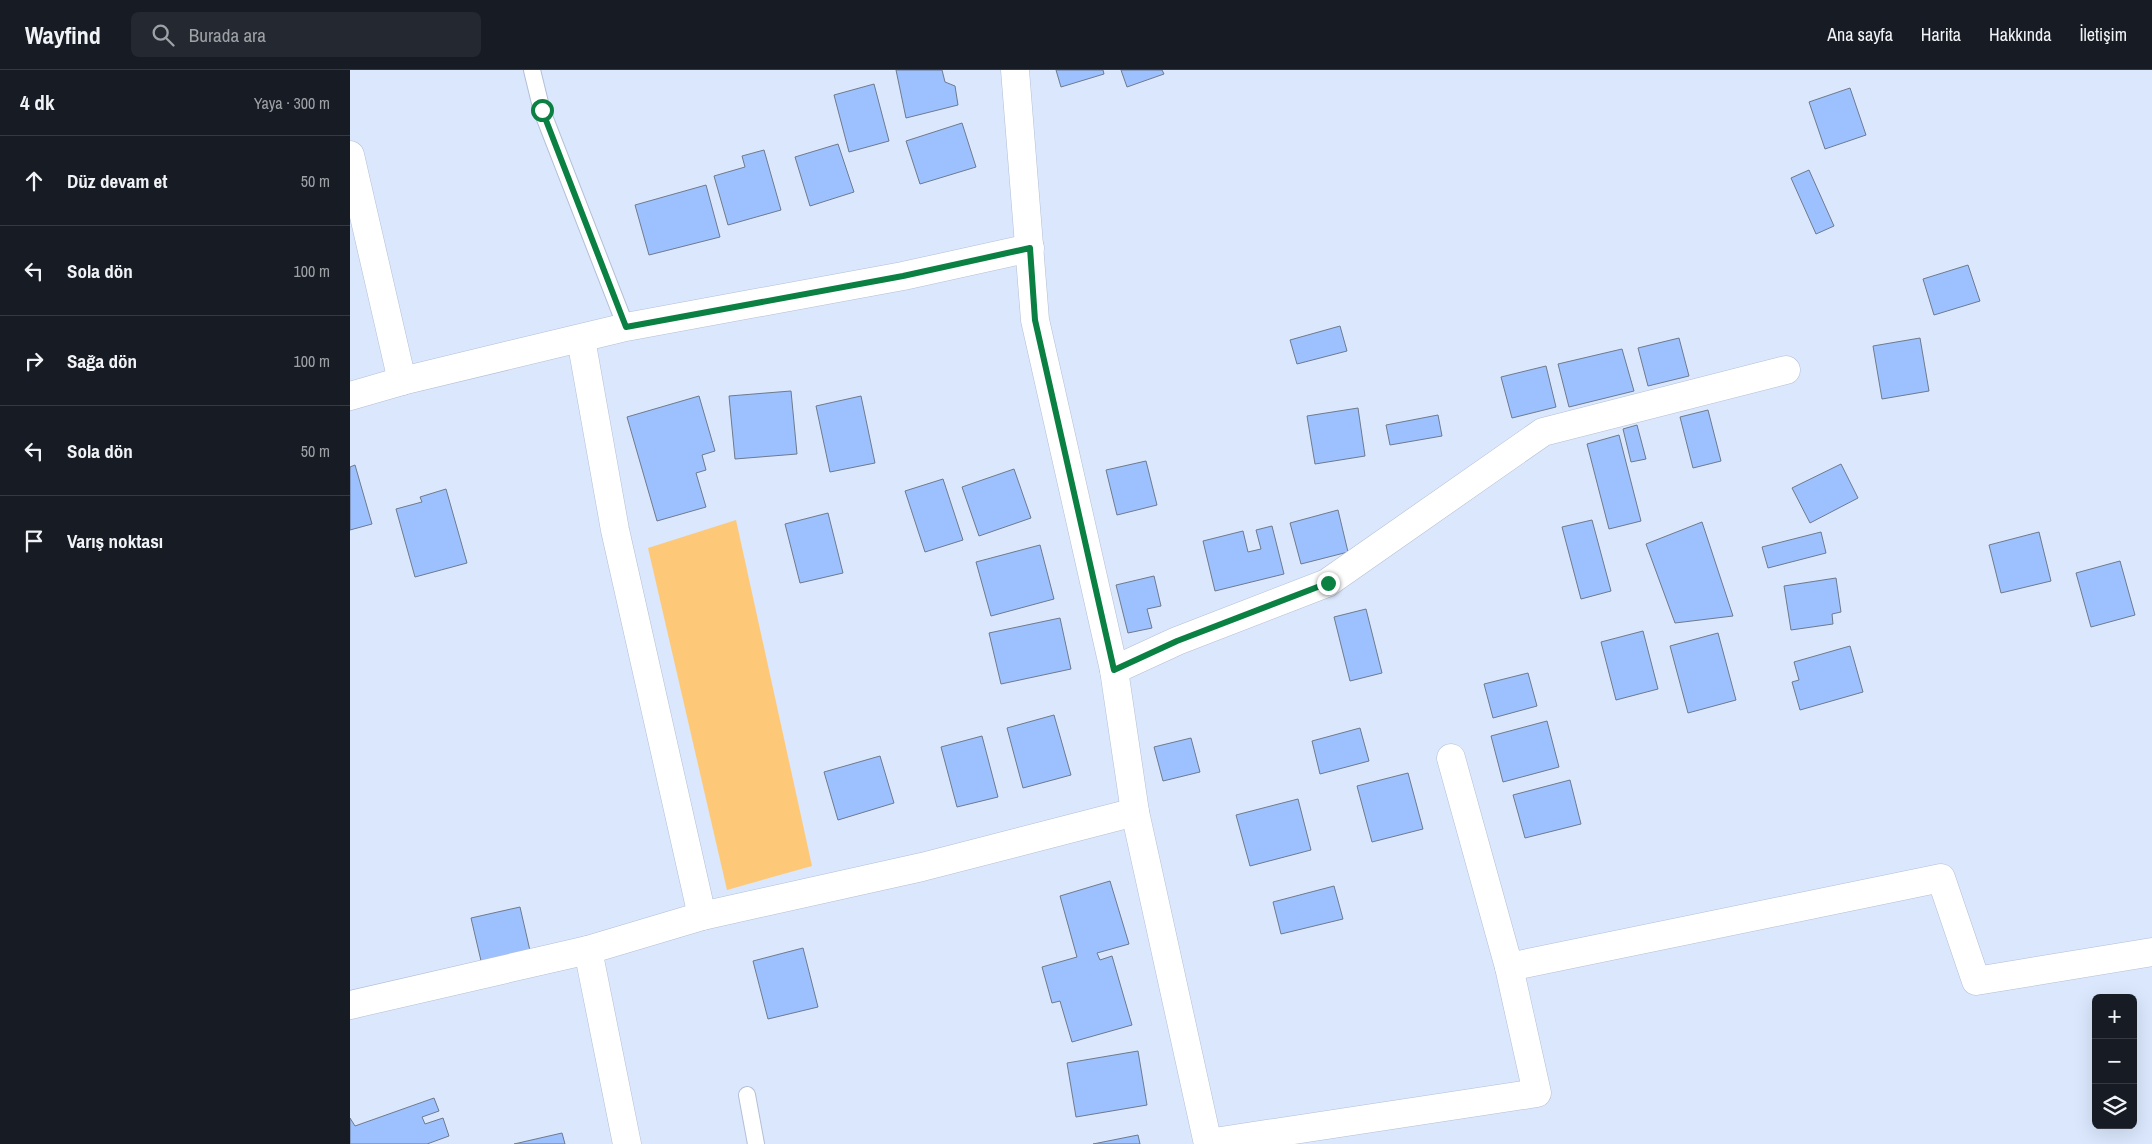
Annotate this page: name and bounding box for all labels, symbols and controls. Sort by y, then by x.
search box [131,12,481,57]
text: Wayfind [25,19,101,51]
icon: search [149,21,177,49]
text: Burada ara [189,22,266,48]
text: Ana sayfa [1827,22,1893,47]
text: Harita [1921,22,1961,47]
text: Hakkında [1989,22,2051,47]
text: İletişim [2079,22,2127,47]
text: 4 dk [20,88,54,117]
text: Yaya · 300 m [254,92,330,114]
route start [531,99,554,122]
icon: ahead [20,167,48,195]
text: Düz devam et [67,168,167,194]
text: 50 m [301,170,330,192]
icon: left [20,257,48,285]
text: Sola dön [67,258,133,284]
text: 100 m [294,260,330,282]
icon: right [20,347,48,375]
text: Sağa dön [67,348,137,374]
text: 100 m [294,350,330,372]
icon: left [20,437,48,465]
text: Sola dön [67,438,133,464]
text: 50 m [301,440,330,462]
icon: arrive [20,527,48,555]
text: Varış noktası [67,528,163,554]
route end [1317,572,1340,595]
map controls [2092,994,2137,1129]
button: + [2092,994,2137,1039]
button: − [2092,1039,2137,1084]
button: layers [2092,1084,2137,1129]

